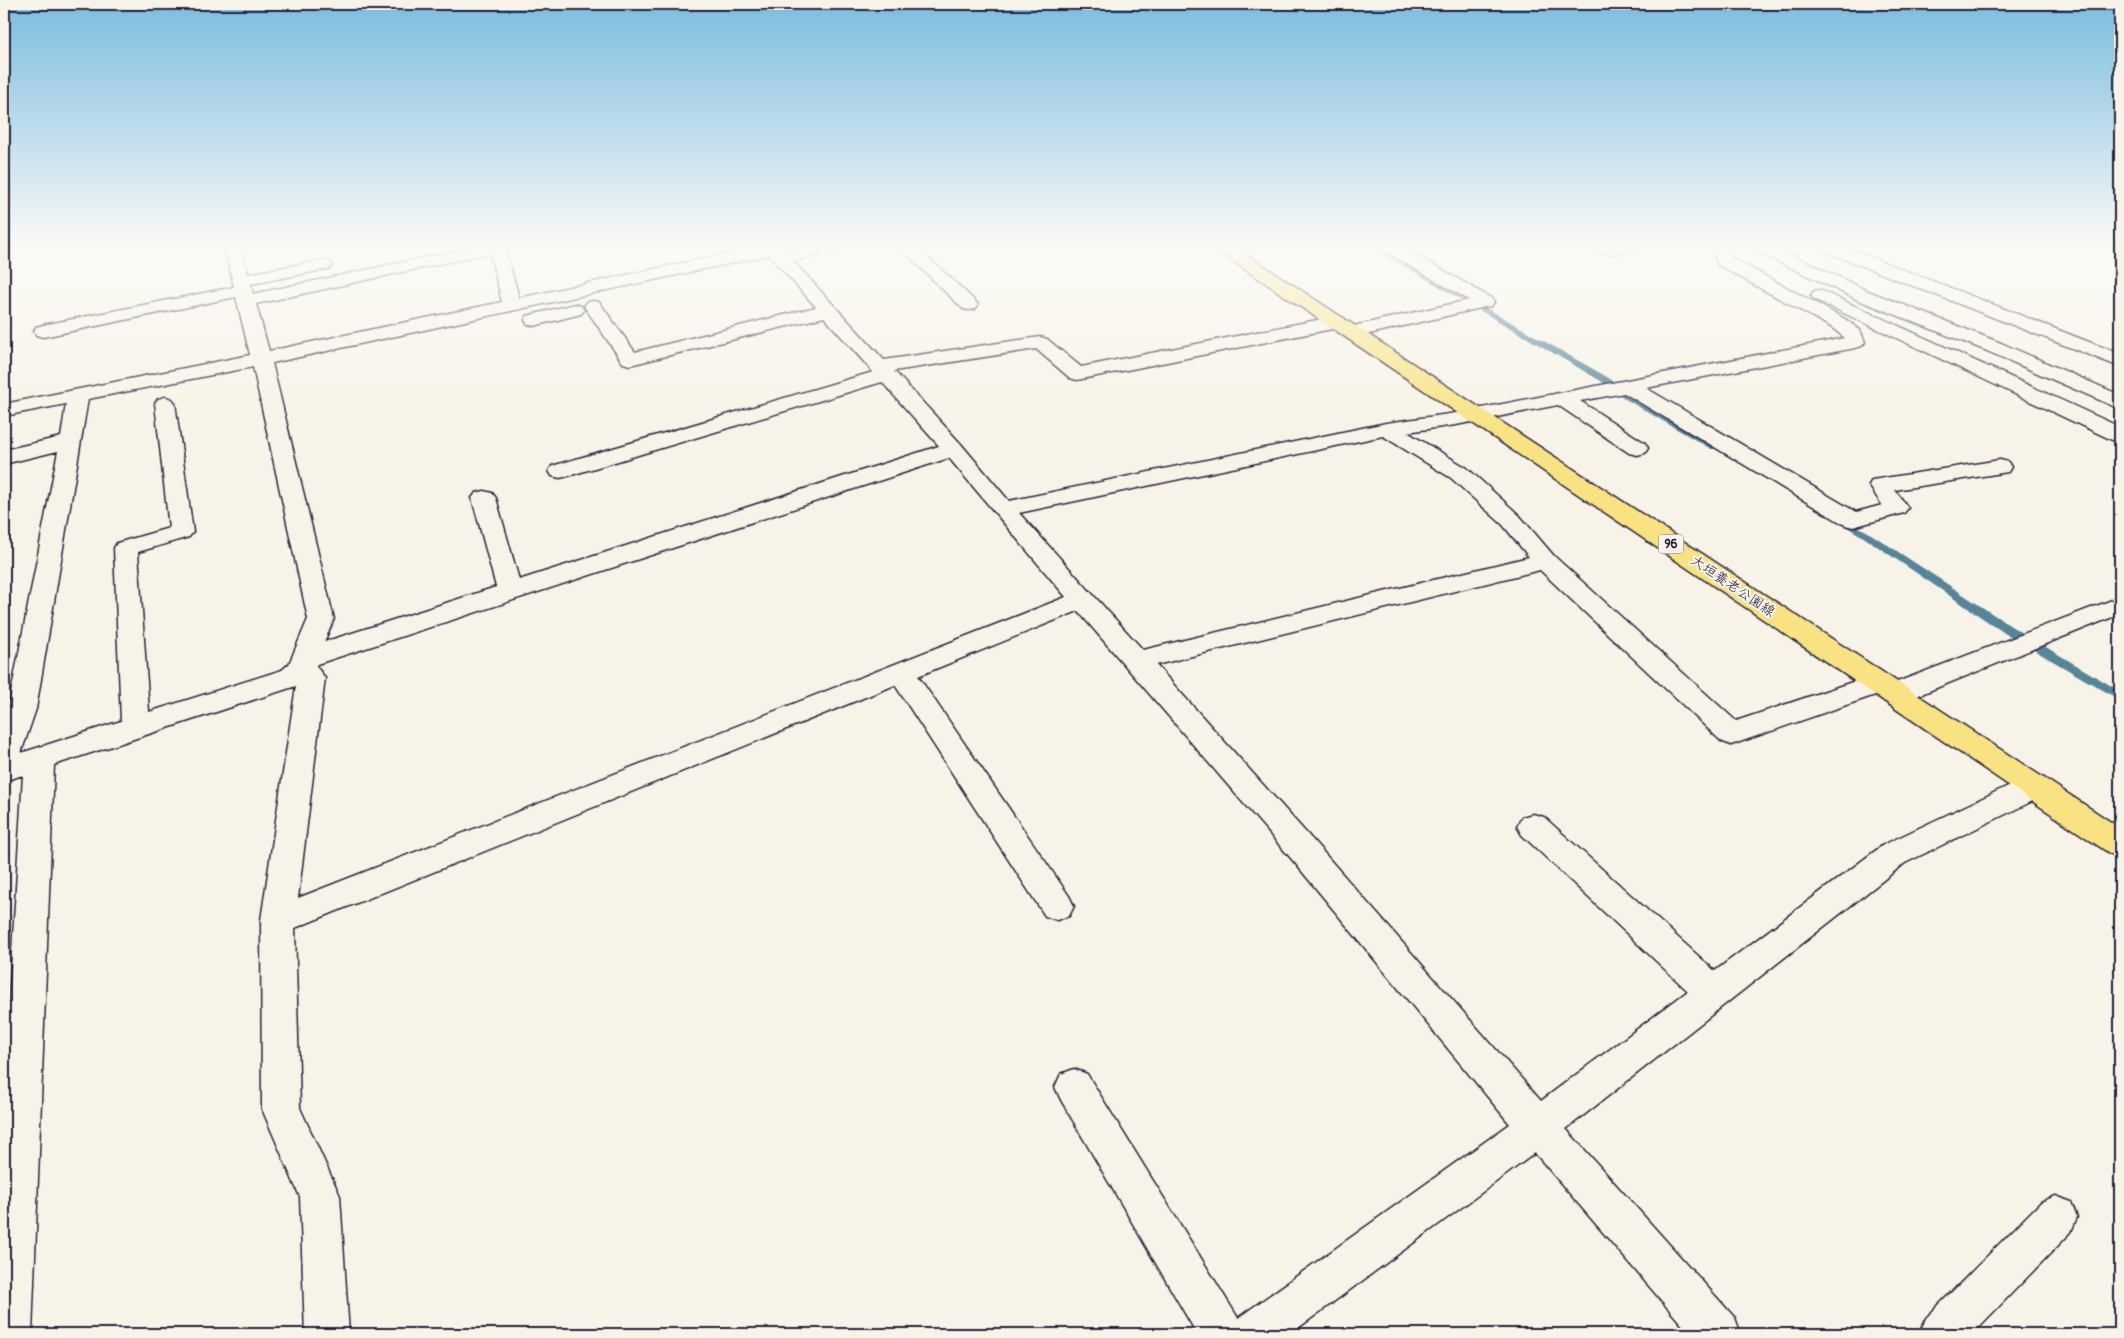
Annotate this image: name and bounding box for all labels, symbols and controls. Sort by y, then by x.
road number: 96 [1658,534,1684,554]
street label: 大垣養老公園線 [1688,552,1778,620]

